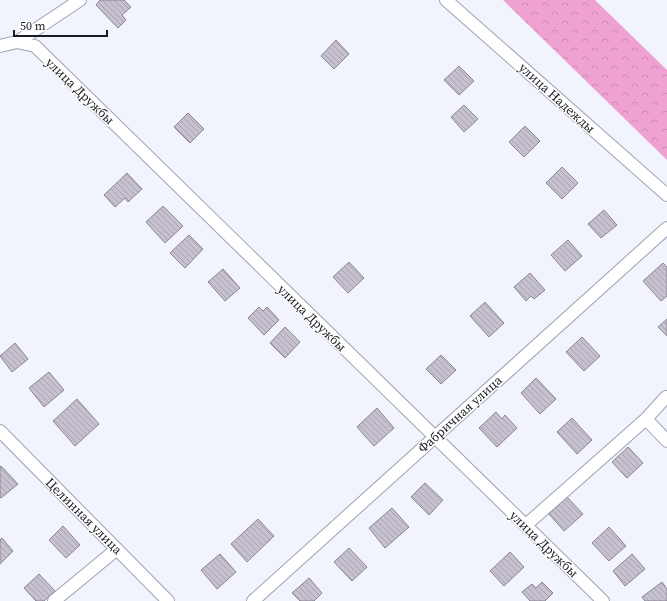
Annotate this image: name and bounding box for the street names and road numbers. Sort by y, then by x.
street label: улица Дружбы [42,54,118,128]
street label: улица Надежды [515,59,599,137]
street label: улица Дружбы [274,281,350,355]
street label: Фабричная улица [414,371,506,456]
street label: Целинная улица [42,474,126,558]
street label: улица Дружбы [506,507,582,581]

